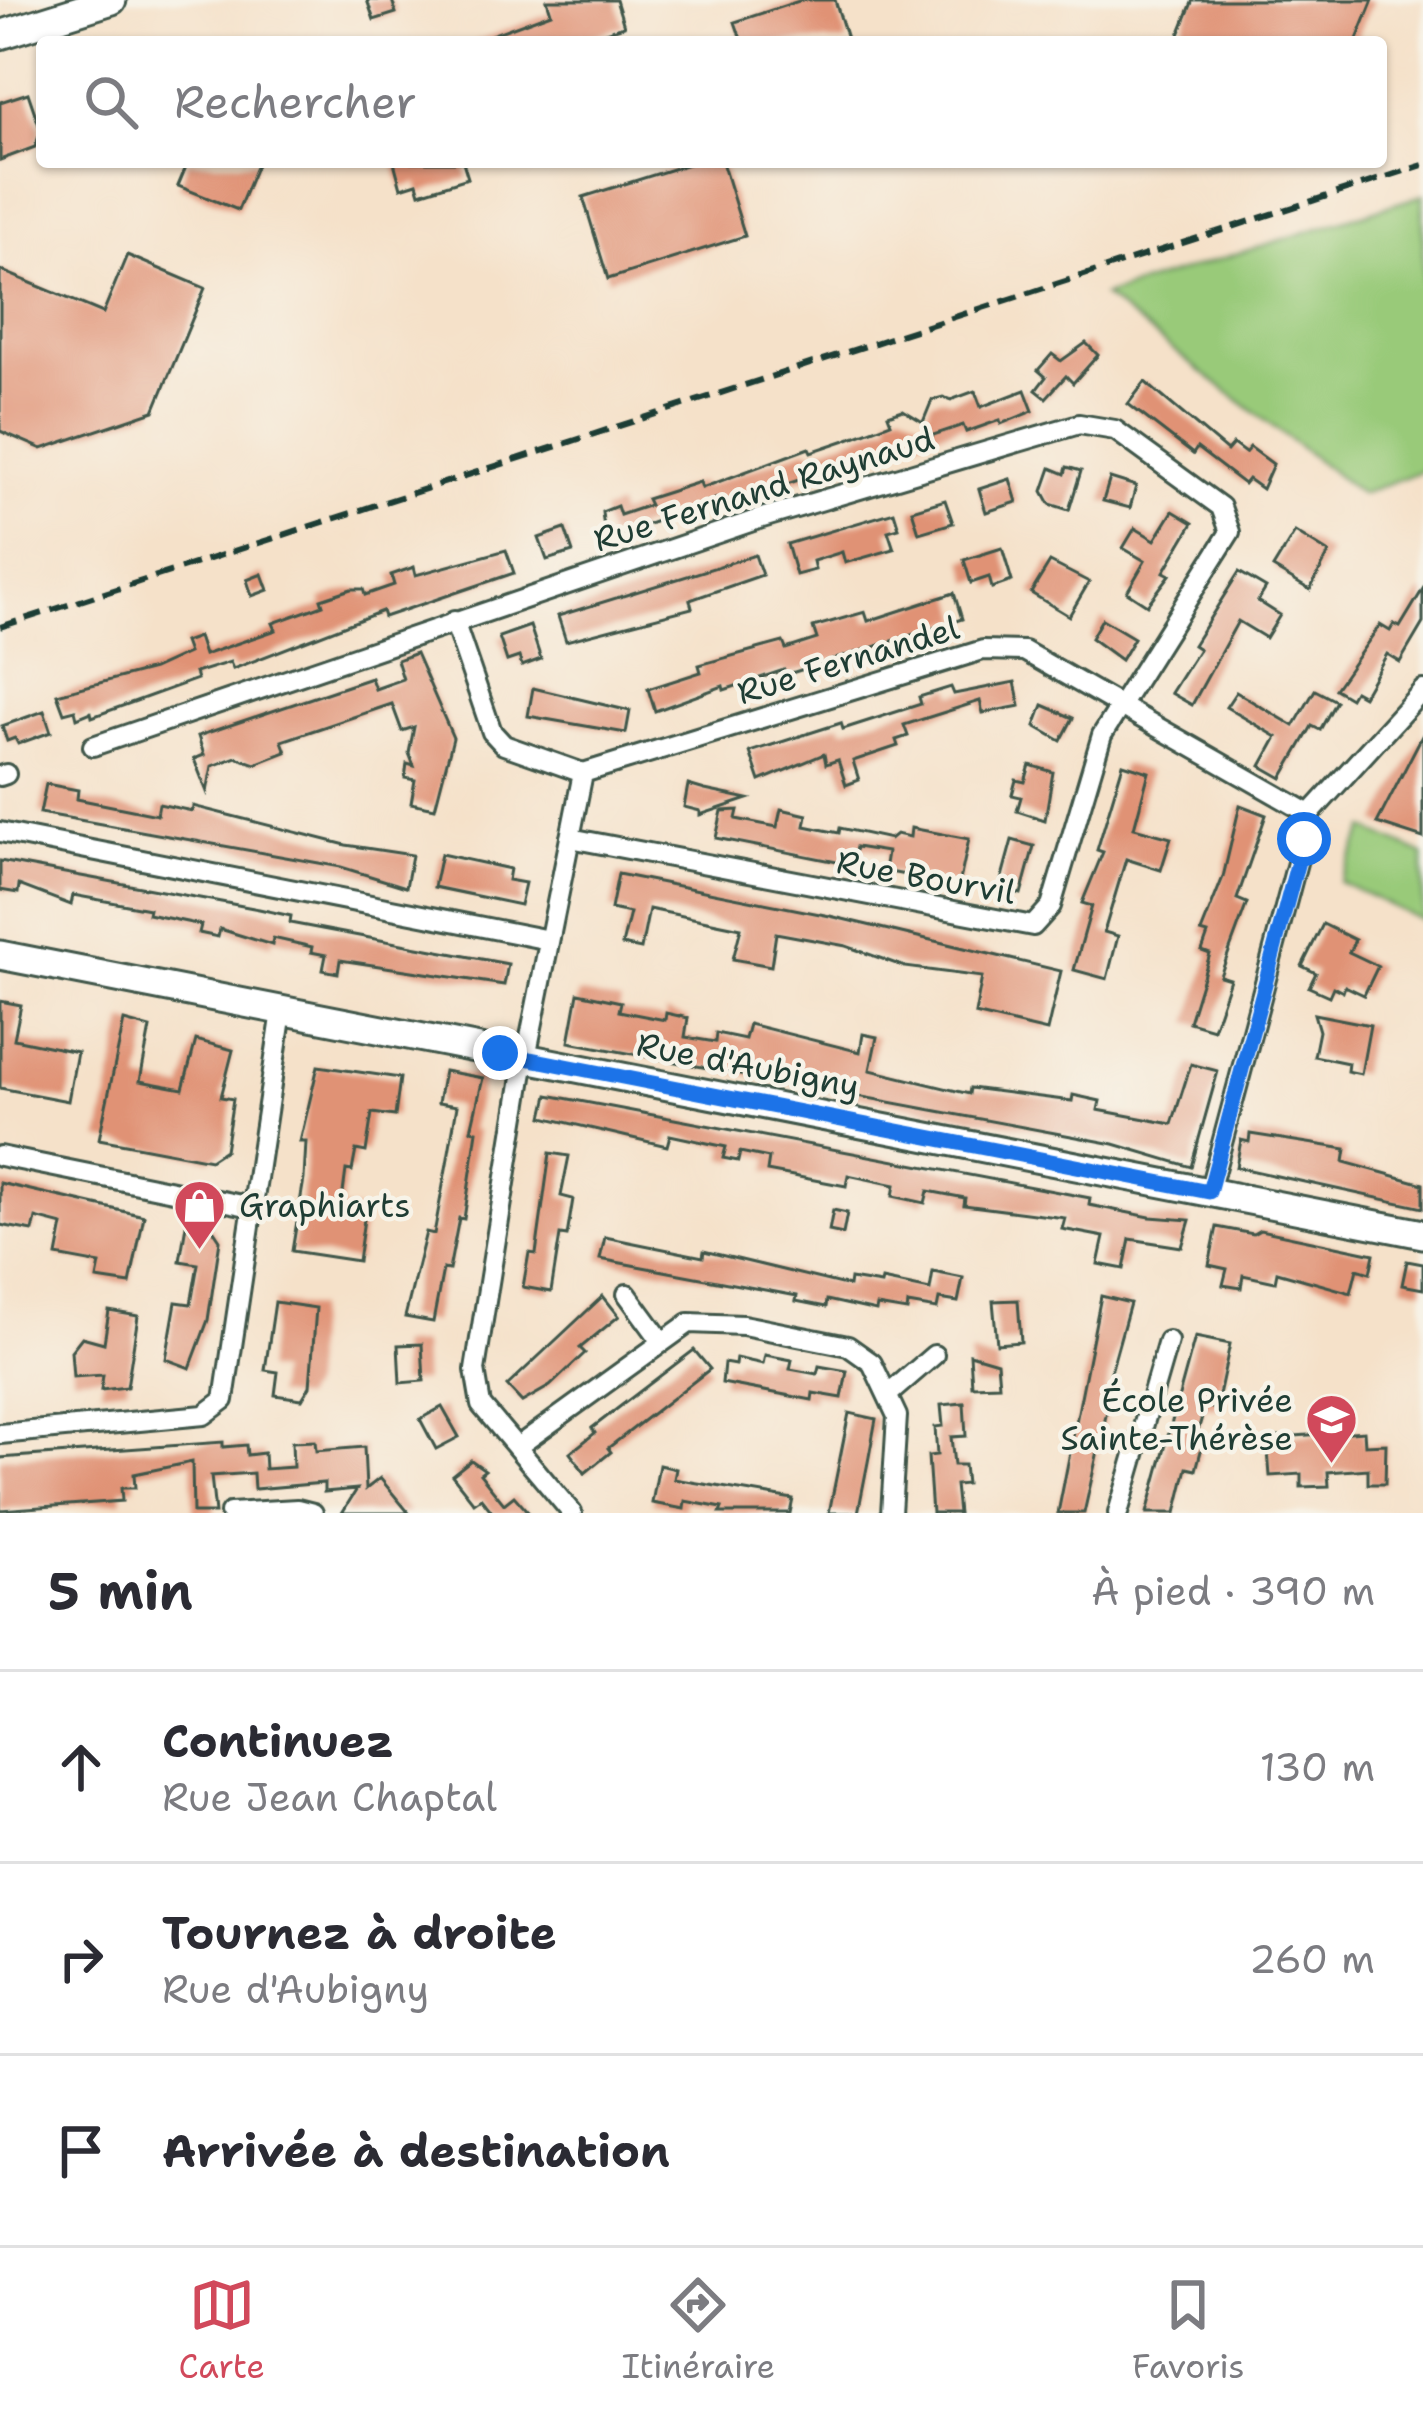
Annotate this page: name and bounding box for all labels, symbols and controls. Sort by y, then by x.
search box [36,36,1387,168]
icon: search [78,69,144,135]
text: Rechercher [174,72,417,132]
street label: Rue Fernand Raynaud [588,416,940,562]
street label: Rue Fernandel [731,605,965,715]
route start [1277,812,1331,866]
street label: Rue Bourvil [833,839,1019,915]
street label: Rue d'Aubigny [633,1021,863,1109]
route end [473,1026,527,1080]
shop icon: Graphiarts [172,1177,228,1251]
place label: Graphiarts [239,1183,411,1228]
place label: École Privée Sainte-Thérèse [1061,1378,1293,1461]
school or university icon: École Privée Sainte-Thérèse [1304,1391,1360,1465]
text: 5 min [48,1557,193,1625]
text: À pied · 390 m [1091,1565,1375,1617]
text: Continuez [162,1711,394,1771]
icon: ahead [48,1734,114,1800]
text: 130 m [1260,1741,1375,1793]
text: Rue Jean Chaptal [162,1771,497,1823]
text: Tournez à droite [162,1903,557,1963]
icon: right [48,1926,114,1992]
text: 260 m [1249,1933,1375,1985]
text: Rue d'Aubigny [162,1963,429,2015]
icon: arrive [48,2118,114,2184]
text: Arrivée à destination [162,2121,670,2181]
tab: Carte [178,2272,265,2389]
tab: Itinéraire [622,2272,775,2389]
tab: Favoris [1132,2272,1245,2389]

